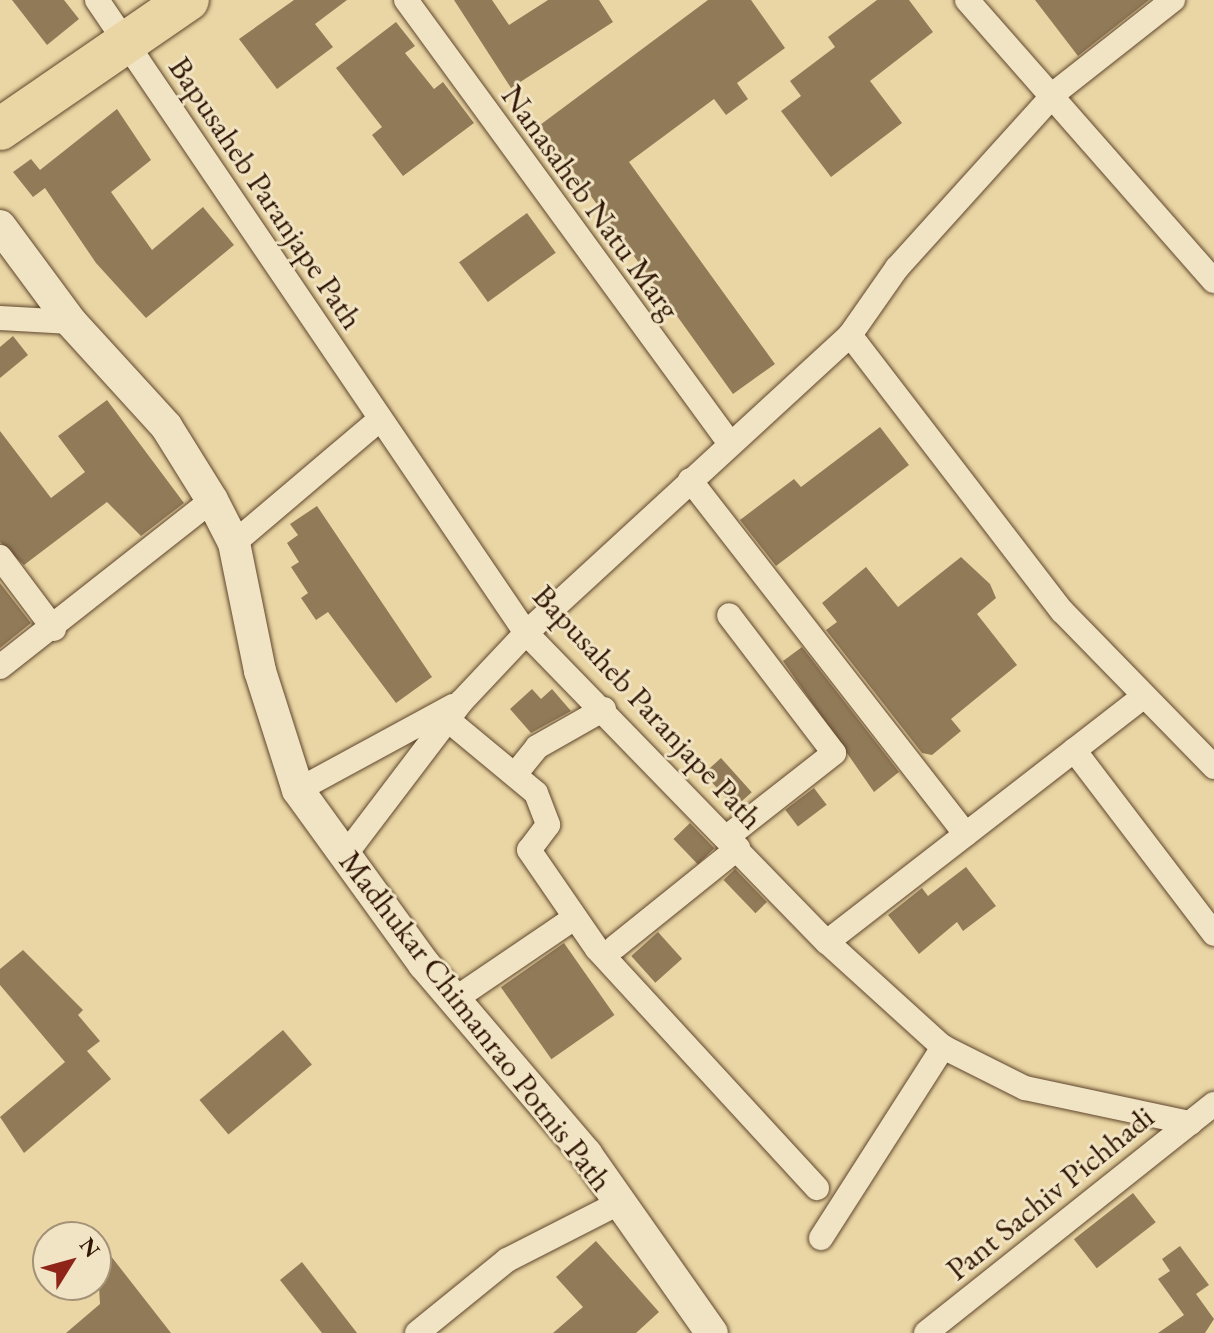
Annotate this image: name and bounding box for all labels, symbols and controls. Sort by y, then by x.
street label: Bapusaheb Paranjape Path [161,50,371,336]
street label: Nanasaheb Natu Marg [493,78,689,326]
street label: Bapusaheb Paranjape Path [525,577,771,837]
street label: Madhukar Chimanrao Potnis Path [331,843,621,1199]
street label: Pant Sachiv Pichhadi [938,1098,1162,1288]
north arrow [32,1221,112,1301]
text: N [73,1232,107,1263]

